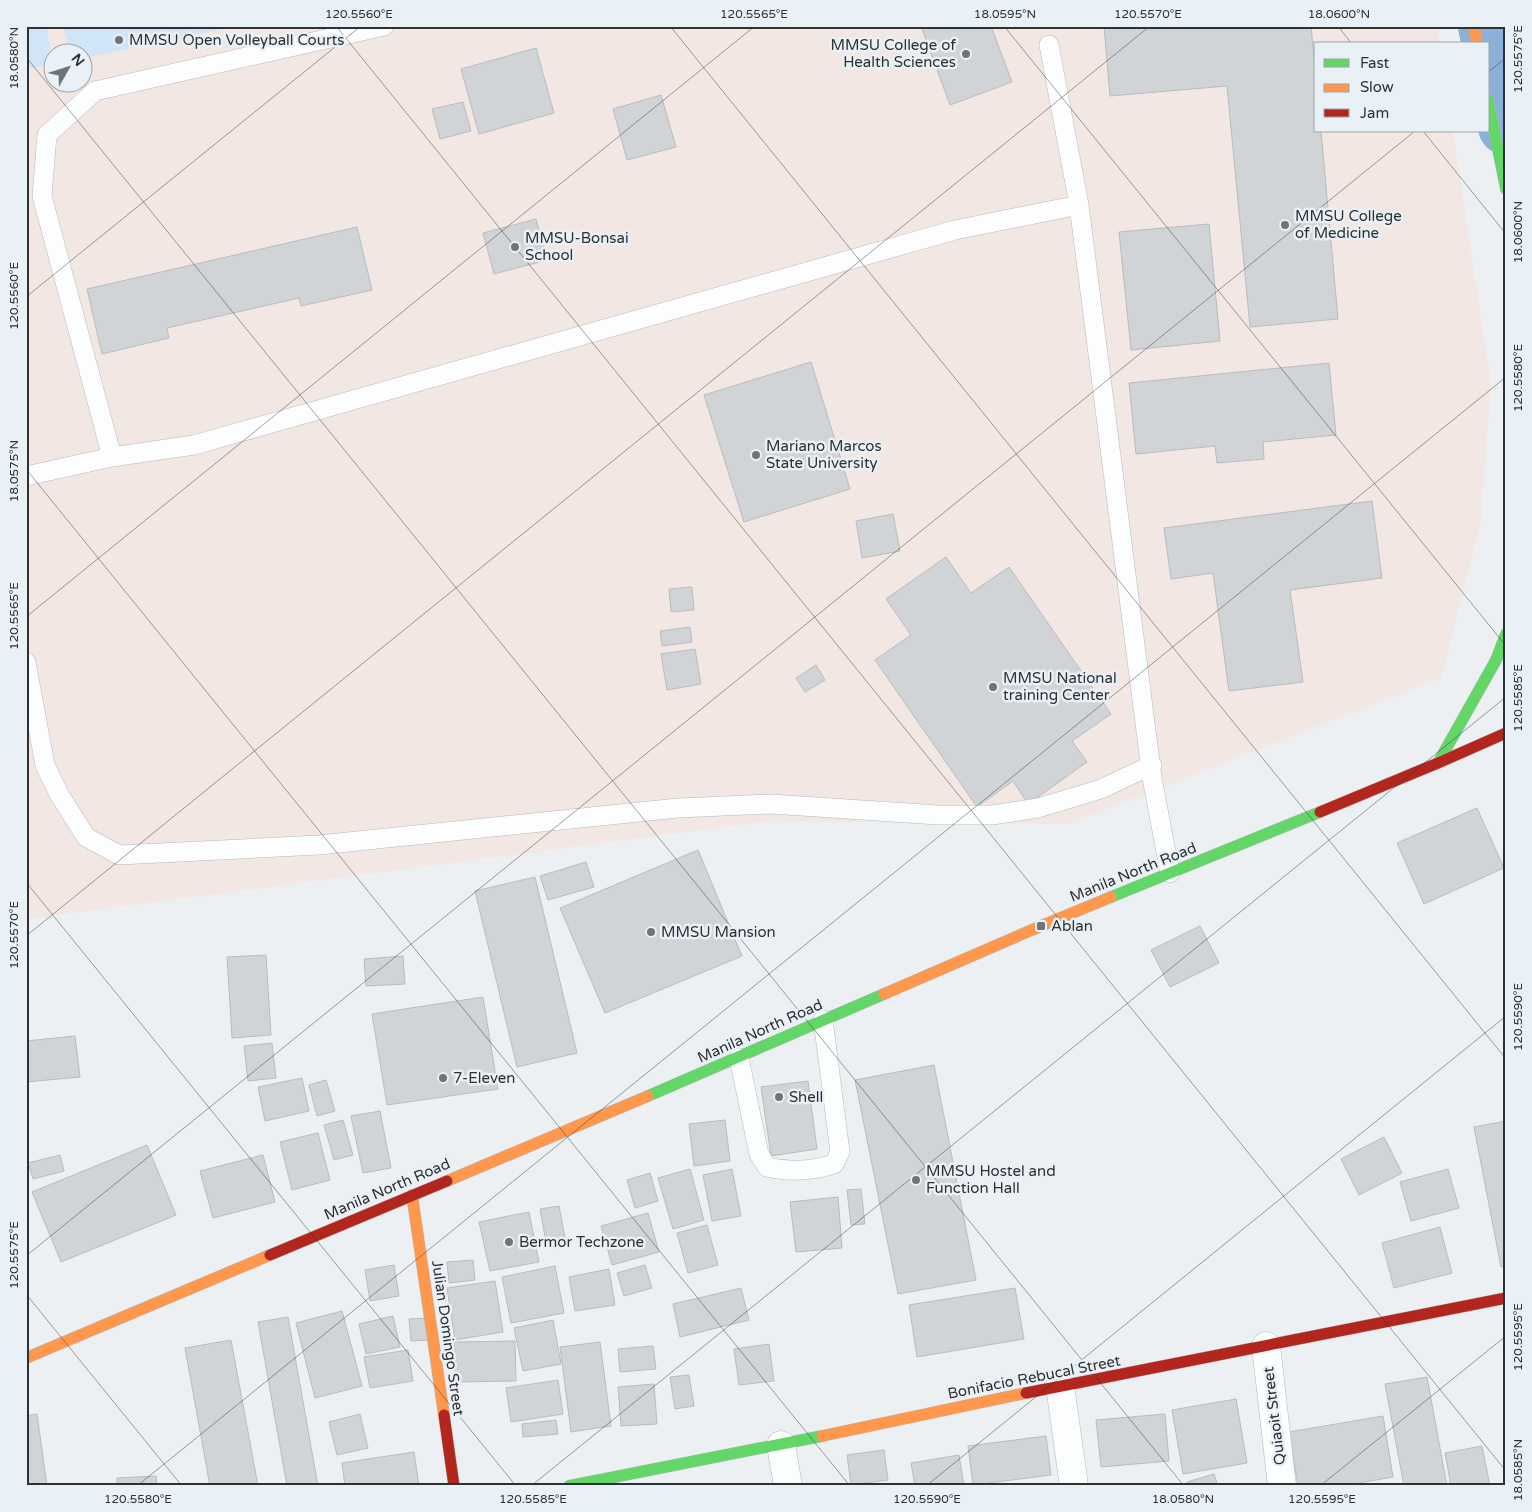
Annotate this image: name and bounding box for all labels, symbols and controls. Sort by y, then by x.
text: 120.5560°E [325,7,393,21]
text: 120.5565°E [720,7,788,21]
text: 18.0595°N [974,7,1036,21]
text: 120.5570°E [1114,7,1182,21]
text: 18.0600°N [1308,7,1370,21]
text: 120.5575°E [1511,25,1525,93]
text: 18.0580°N [7,27,21,89]
place label: MMSU Open Volleyball Courts [129,31,345,49]
marker: MMSU Open Volleyball Courts [113,34,125,46]
place label: MMSU College of Health Sciences [831,36,956,71]
north arrow [42,42,92,92]
legend [1314,42,1490,132]
marker: MMSU College of Health Sciences [960,48,972,60]
text: N [68,50,88,70]
text: Fast [1360,54,1390,72]
text: Slow [1360,78,1394,96]
text: Jam [1360,104,1389,122]
text: 18.0600°N [1511,201,1525,263]
place label: MMSU College of Medicine [1295,207,1402,242]
marker: MMSU College of Medicine [1279,219,1291,231]
place label: MMSU-Bonsai School [525,229,629,264]
marker: MMSU-Bonsai School [509,241,521,253]
text: 120.5560°E [7,262,21,330]
text: 120.5580°E [1511,344,1525,412]
place label: Mariano Marcos State University [766,437,882,472]
text: 18.0575°N [7,440,21,502]
marker: Mariano Marcos State University [750,449,762,461]
text: 120.5565°E [7,582,21,650]
text: 120.5585°E [1511,664,1525,732]
place label: MMSU National training Center [1003,669,1117,704]
marker: MMSU National training Center [987,681,999,693]
street label: Manila North Road [1067,838,1199,906]
text: 120.5570°E [7,901,21,969]
place label: Ablan [1051,917,1093,935]
marker: Ablan [1035,920,1047,932]
place label: MMSU Mansion [661,923,776,941]
marker: MMSU Mansion [645,926,657,938]
text: 120.5590°E [1511,983,1525,1051]
street label: Manila North Road [695,995,825,1067]
place label: 7-Eleven [453,1069,515,1087]
marker: 7-Eleven [437,1072,449,1084]
place label: Shell [789,1088,823,1106]
marker: Shell [773,1091,785,1103]
street label: Manila North Road [321,1154,453,1224]
place label: MMSU Hostel and Function Hall [926,1162,1056,1197]
marker: MMSU Hostel and Function Hall [910,1174,922,1186]
text: 120.5575°E [7,1221,21,1289]
place label: Bermor Techzone [519,1233,644,1251]
marker: Bermor Techzone [503,1236,515,1248]
street label: Julian Domingo Street [428,1259,468,1417]
text: 120.5595°E [1511,1303,1525,1371]
street label: Bonifacio Rebucal Street [946,1351,1122,1403]
street label: Quiaoit Street [1259,1366,1289,1466]
text: 18.0585°N [1511,1439,1525,1501]
text: 120.5580°E [104,1492,172,1506]
text: 120.5585°E [499,1492,567,1506]
text: 120.5590°E [893,1492,961,1506]
text: 18.0580°N [1152,1492,1214,1506]
text: 120.5595°E [1288,1492,1356,1506]

